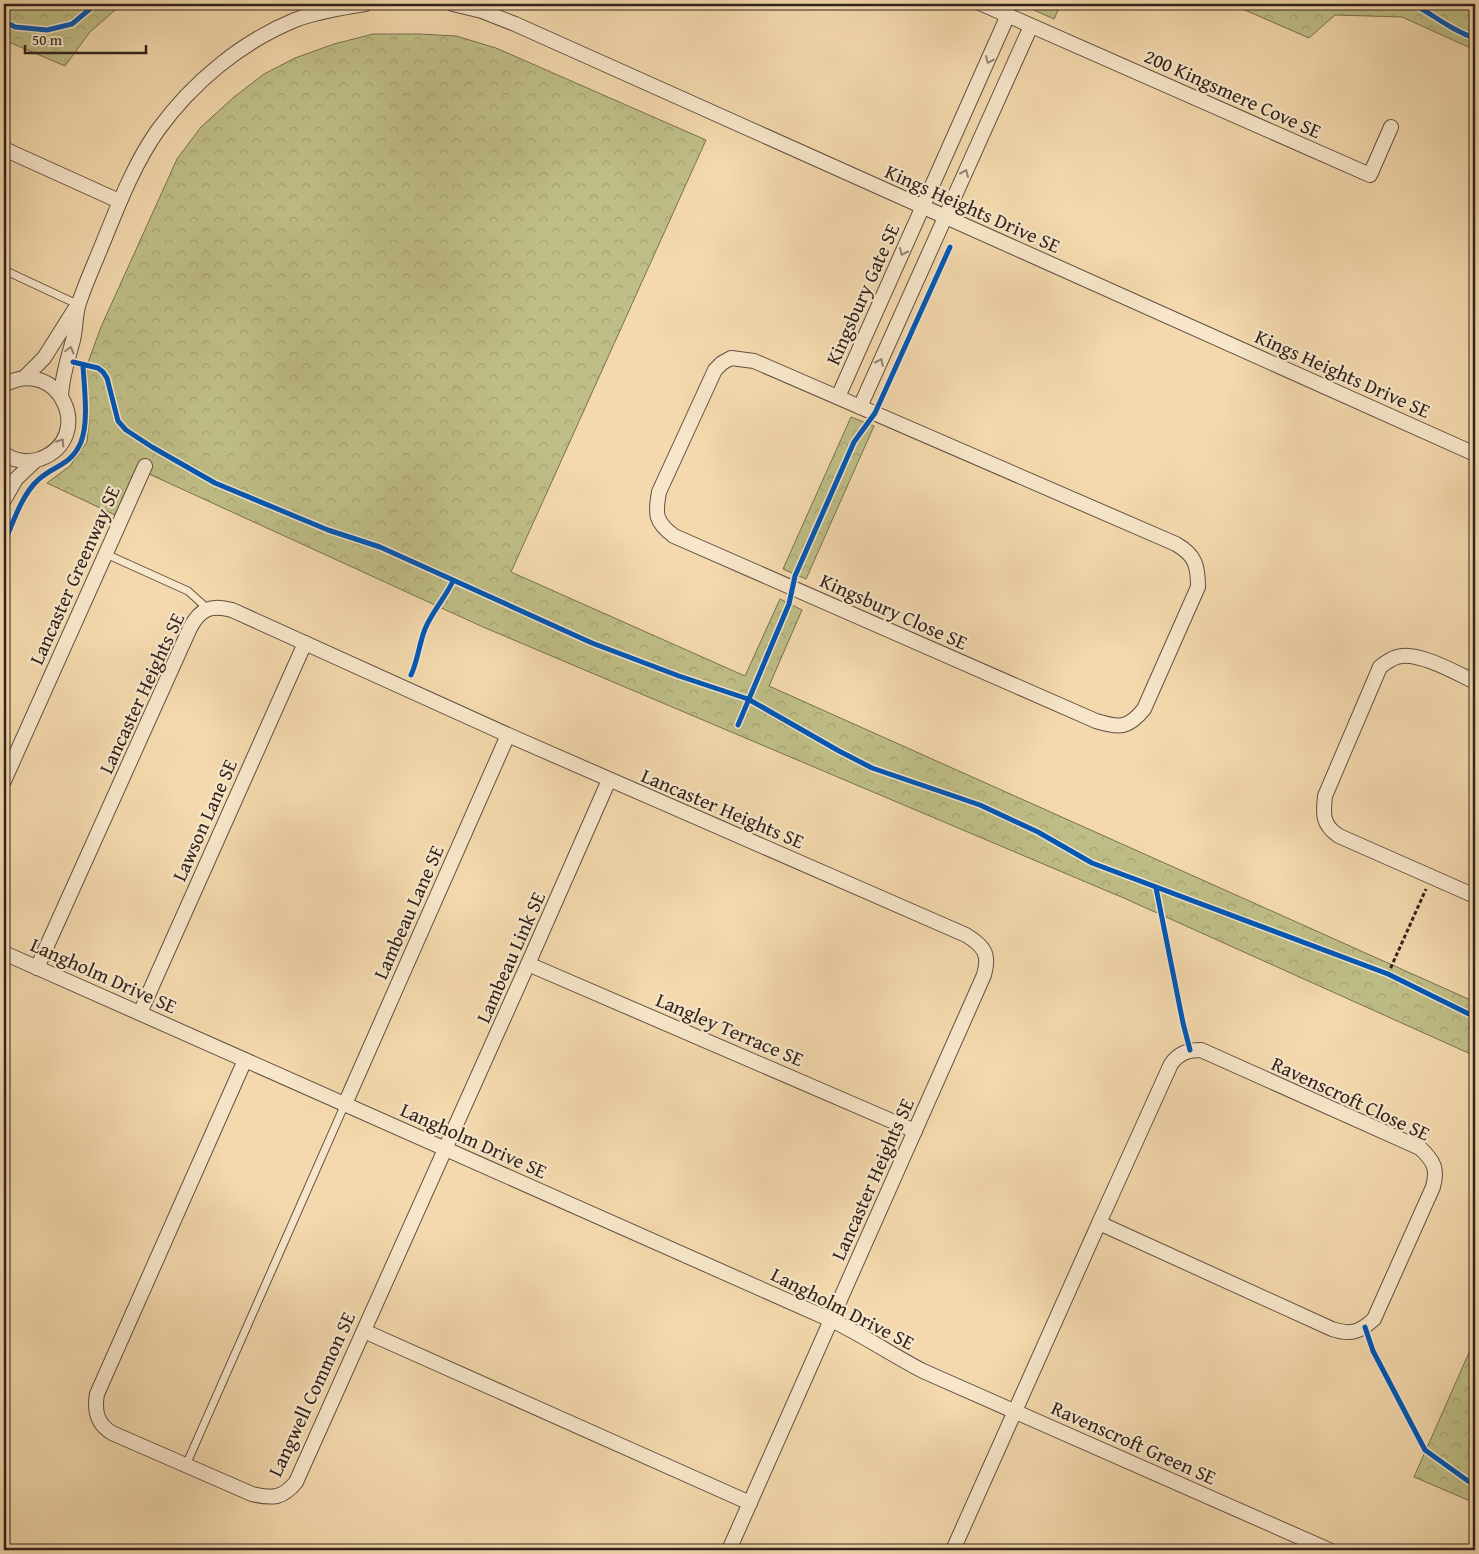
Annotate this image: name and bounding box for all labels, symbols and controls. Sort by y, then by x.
scale bar [25,22,146,54]
text: 50 m [32,29,63,50]
street label: 200 Kingsmere Cove SE [1140,41,1326,145]
one-way arrow [984,55,995,64]
street label: Kings Heights Drive SE [881,156,1065,260]
one-way arrow [959,169,970,178]
street label: Kingsbury Gate SE [818,219,906,369]
one-way arrow [898,247,909,256]
street label: Kings Heights Drive SE [1251,321,1435,425]
one-way arrow [64,347,74,355]
one-way arrow [874,358,885,367]
one-way arrow [55,438,64,448]
street label: Lancaster Greenway SE [21,481,127,669]
street label: Kingsbury Close SE [816,565,972,657]
street label: Lancaster Heights SE [91,608,191,778]
street label: Lawson Lane SE [164,754,244,886]
street label: Lancaster Heights SE [637,761,809,855]
street label: Lambeau Lane SE [365,840,451,984]
street label: Lambeau Link SE [468,887,552,1027]
street label: Langholm Drive SE [26,930,182,1020]
street label: Langley Terrace SE [652,985,808,1073]
street label: Ravenscroft Close SE [1267,1049,1435,1147]
street label: Lancaster Heights SE [823,1093,921,1265]
street label: Langholm Drive SE [396,1095,552,1185]
street label: Langholm Drive SE [766,1259,920,1357]
street label: Langwell Common SE [260,1307,362,1481]
street label: Ravenscroft Green SE [1047,1393,1221,1491]

